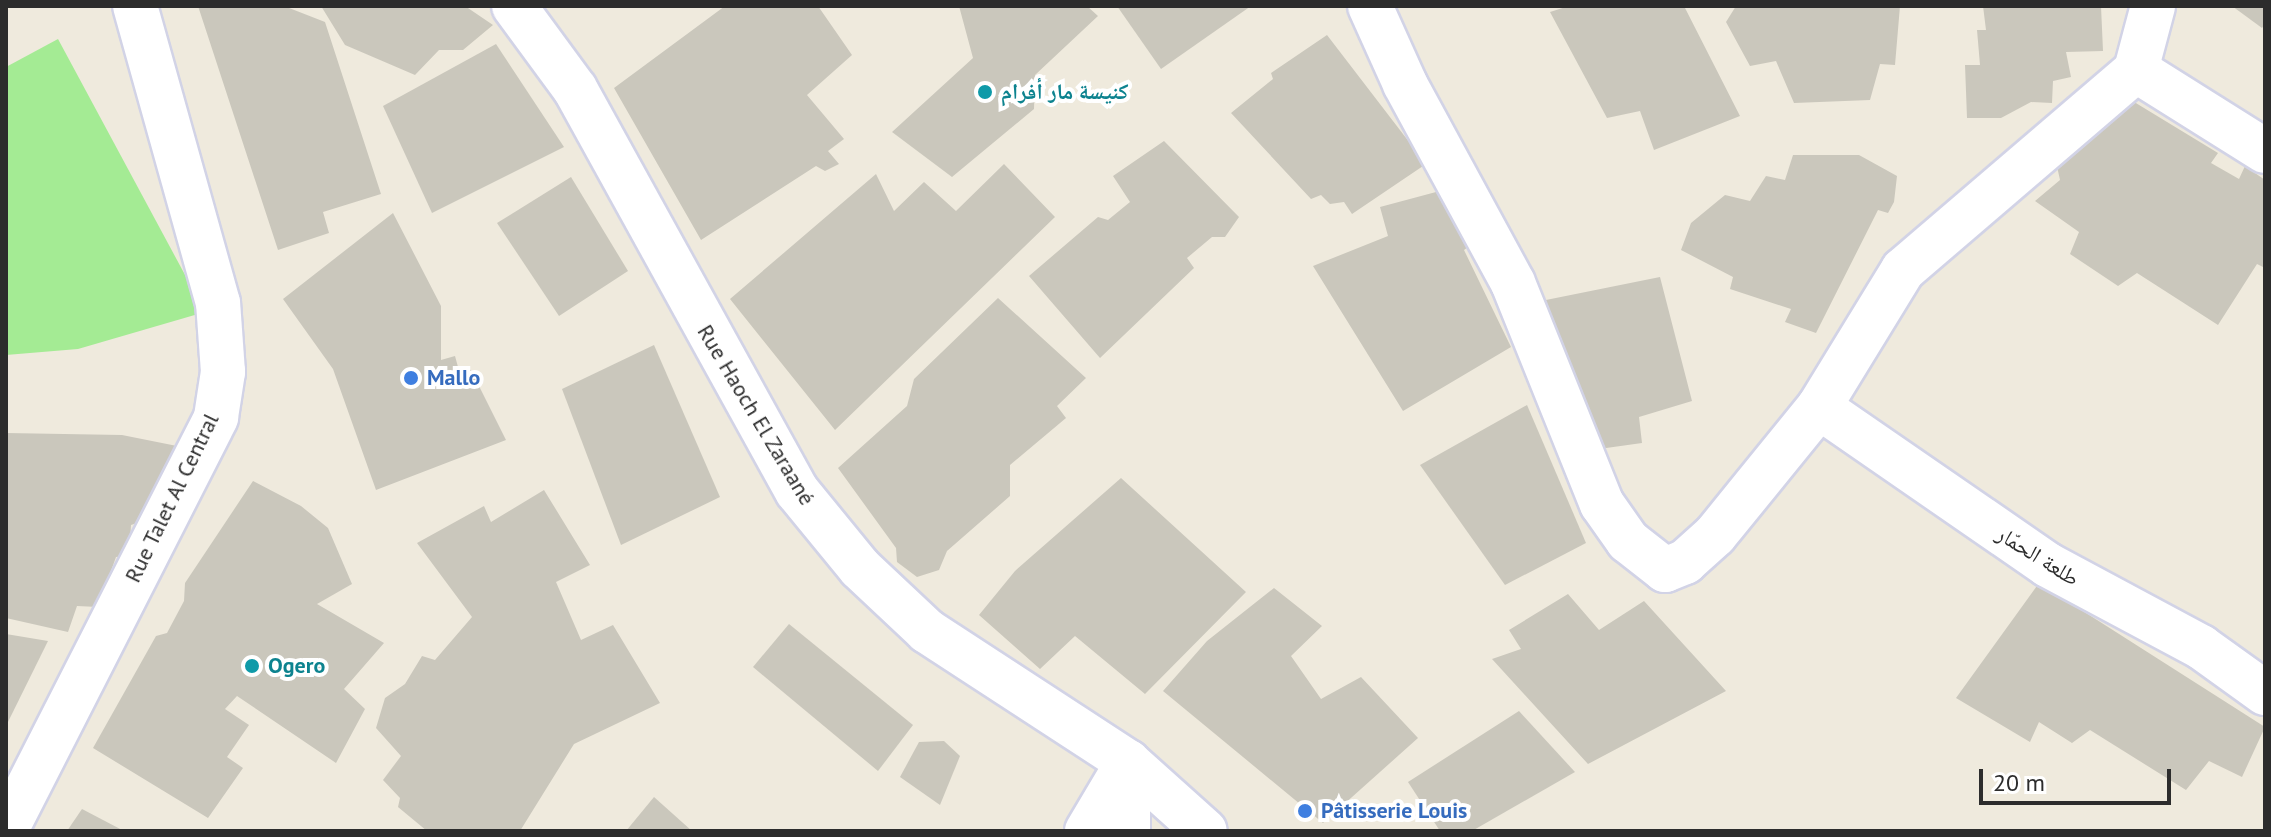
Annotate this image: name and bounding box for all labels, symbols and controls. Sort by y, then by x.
place label: كنيسة مار أفرام [1001,79,1128,105]
marker: كنيسة مار أفرام [976,83,994,101]
street label: Rue Haoch El Zaraané [692,320,820,510]
place label: Mallo [427,365,480,391]
marker: Mallo [402,369,420,387]
street label: Rue Talet Al Central [119,409,225,587]
street label: طلعة الحمّار [1992,520,2084,592]
place label: Ogero [268,653,325,679]
marker: Ogero [243,657,261,675]
scale bar [1983,753,2175,803]
text: 20 m [1993,767,2045,798]
place label: Pâtisserie Louis [1321,798,1467,824]
marker: Pâtisserie Louis [1296,802,1314,820]

